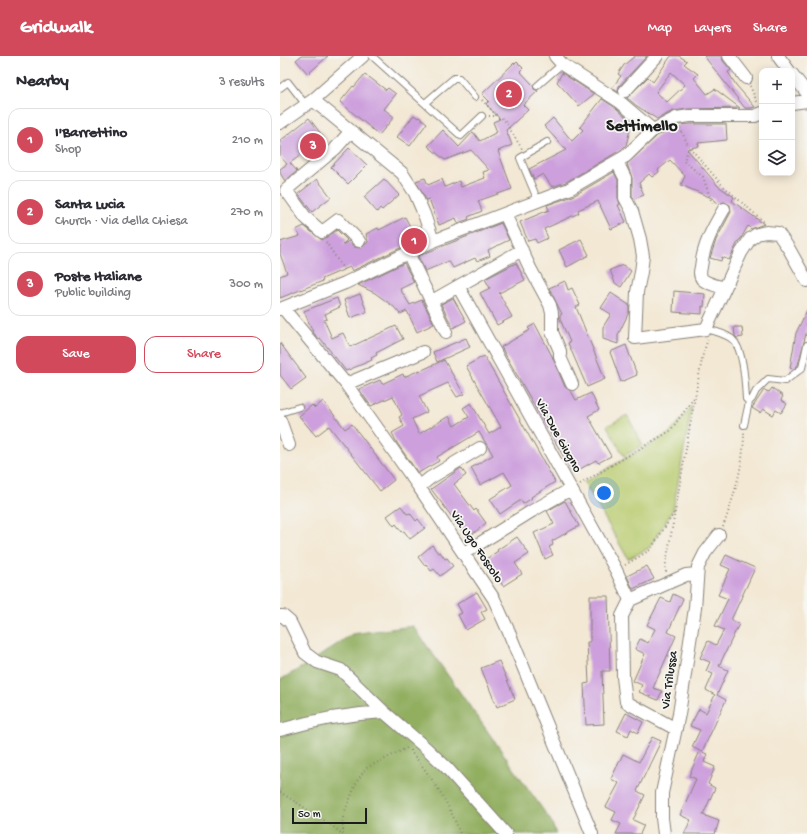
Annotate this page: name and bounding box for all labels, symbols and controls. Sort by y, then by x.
text: Gridwalk [20,17,92,40]
text: Map [648,20,672,37]
text: Layers [694,20,731,37]
text: Share [753,20,787,37]
map controls [759,68,795,176]
button: + [759,68,795,104]
text: Nearby [16,72,69,92]
text: 3 results [219,75,264,90]
pin: 2 [496,79,522,109]
button: − [759,104,795,140]
district label: Settimello [606,117,678,137]
text: I'Barrettino [55,124,127,142]
pin: 3 [300,131,326,161]
text: 1 [27,133,33,148]
text: 210 m [232,133,263,148]
button: layers [759,140,795,176]
text: Shop [55,142,81,157]
text: Santa Lucia [55,196,125,214]
text: 2 [27,205,33,220]
text: 270 m [230,205,263,220]
text: Church · Via della Chiesa [55,214,188,229]
pin: 1 [401,226,427,256]
text: Poste Italiane [55,268,142,286]
text: 3 [27,277,33,292]
text: 300 m [229,277,263,292]
text: Public building [55,286,131,301]
button: Save [16,336,136,373]
button: Share [144,336,264,373]
street label: Via Due Giugno [531,396,585,476]
your location [594,483,614,503]
street label: Via Ugo Foscolo [446,507,506,586]
street label: Via Trilussa [658,649,682,711]
scale bar [292,806,367,825]
text: 50 m [298,809,320,821]

